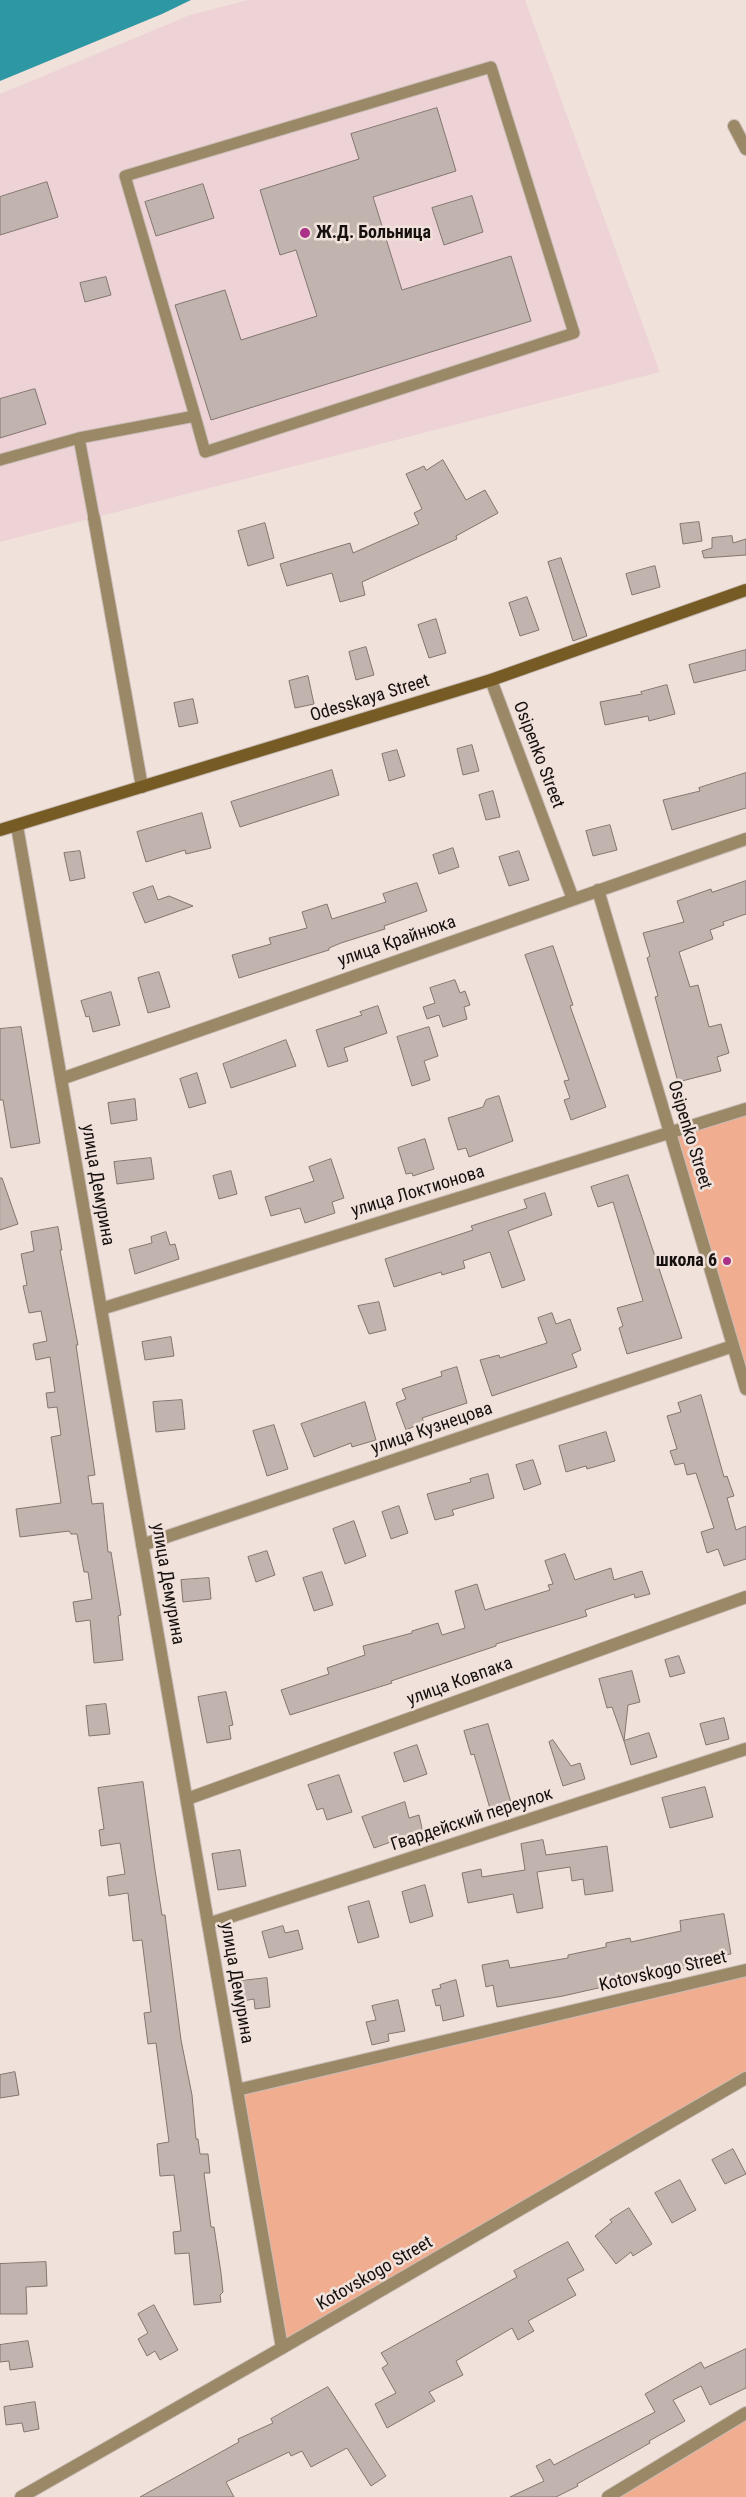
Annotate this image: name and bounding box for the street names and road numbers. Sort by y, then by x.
street label: Odesskaya Street [308,671,432,727]
street label: Osipenko Street [508,699,568,811]
street label: улица Крайнюка [335,912,459,972]
street label: Osipenko Street [662,1078,716,1192]
street label: улица Демурина [76,1123,118,1247]
street label: улица Локтионова [349,1161,487,1223]
street label: улица Кузнецова [369,1398,495,1460]
street label: улица Демурина [146,1522,188,1646]
street label: улица Ковпака [404,1653,516,1711]
street label: Гвардейский переулок [388,1784,556,1856]
street label: улица Демурина [215,1921,257,2045]
street label: Kotovskogo Street [597,1947,729,1997]
street label: Kotovskogo Street [313,2232,437,2316]

